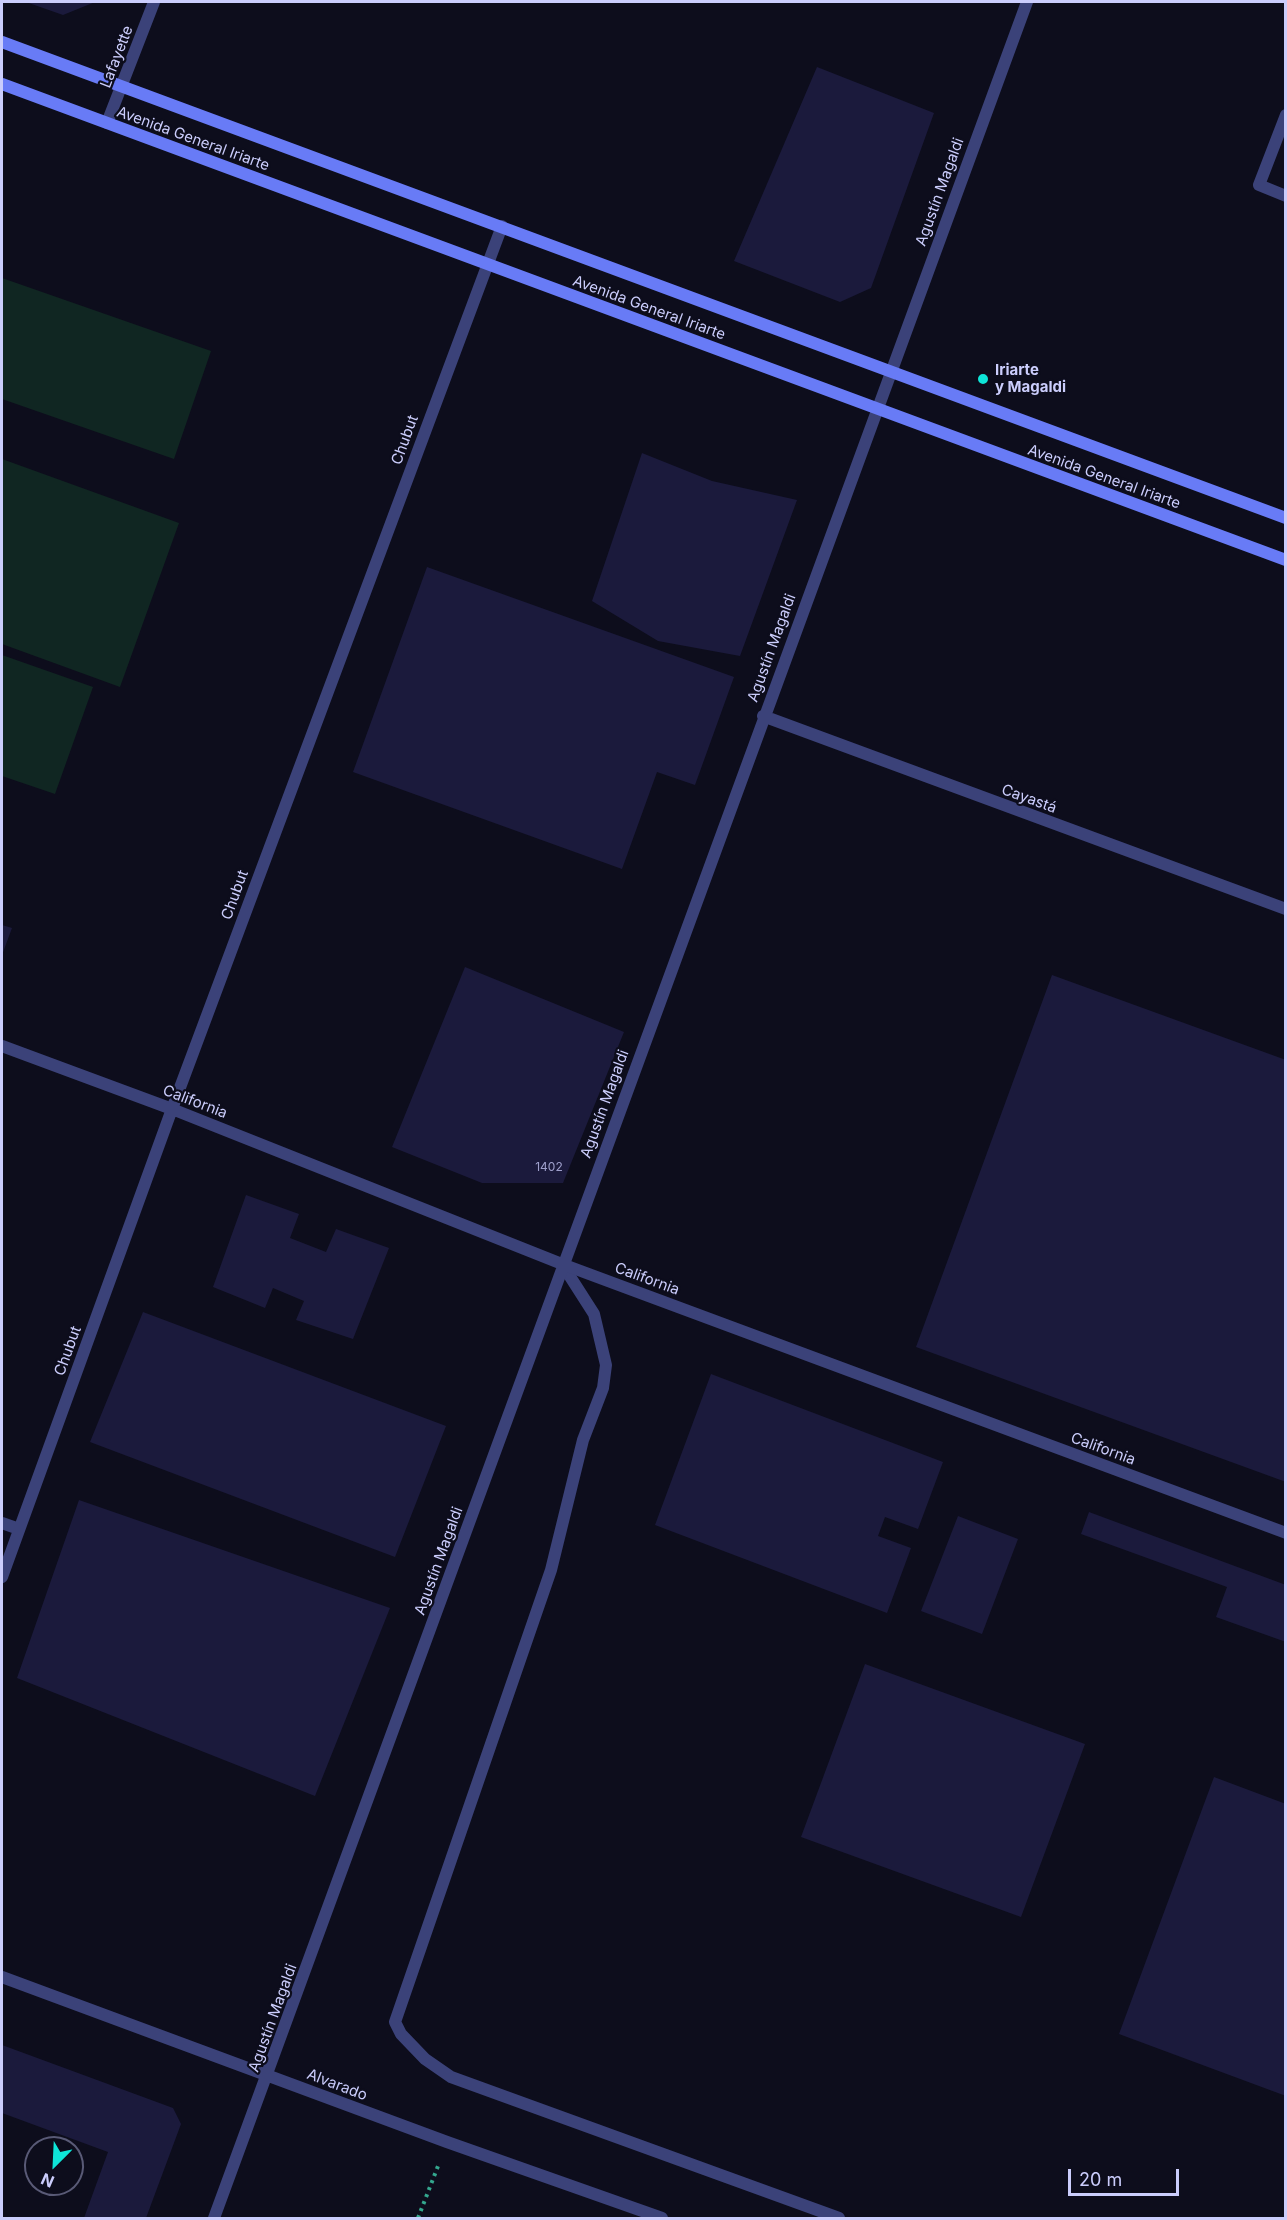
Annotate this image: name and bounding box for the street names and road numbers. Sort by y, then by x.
street label: Lafayette [97,23,137,91]
street label: Avenida General Iriarte [114,103,272,175]
street label: Agustín Magaldi [912,135,968,249]
street label: Avenida General Iriarte [570,272,728,344]
street label: Chubut [388,413,422,467]
street label: Avenida General Iriarte [1025,441,1183,513]
street label: Agustín Magaldi [744,591,800,705]
street label: Cayastá [999,781,1059,817]
street label: Chubut [218,868,252,922]
street label: Agustín Magaldi [577,1047,633,1161]
street label: California [160,1081,230,1123]
street label: California [612,1259,682,1299]
street label: Chubut [51,1324,85,1378]
street label: California [1068,1429,1138,1469]
street label: Agustín Magaldi [411,1504,467,1618]
street label: Agustín Magaldi [245,1961,301,2075]
street label: Alvarado [304,2065,370,2105]

